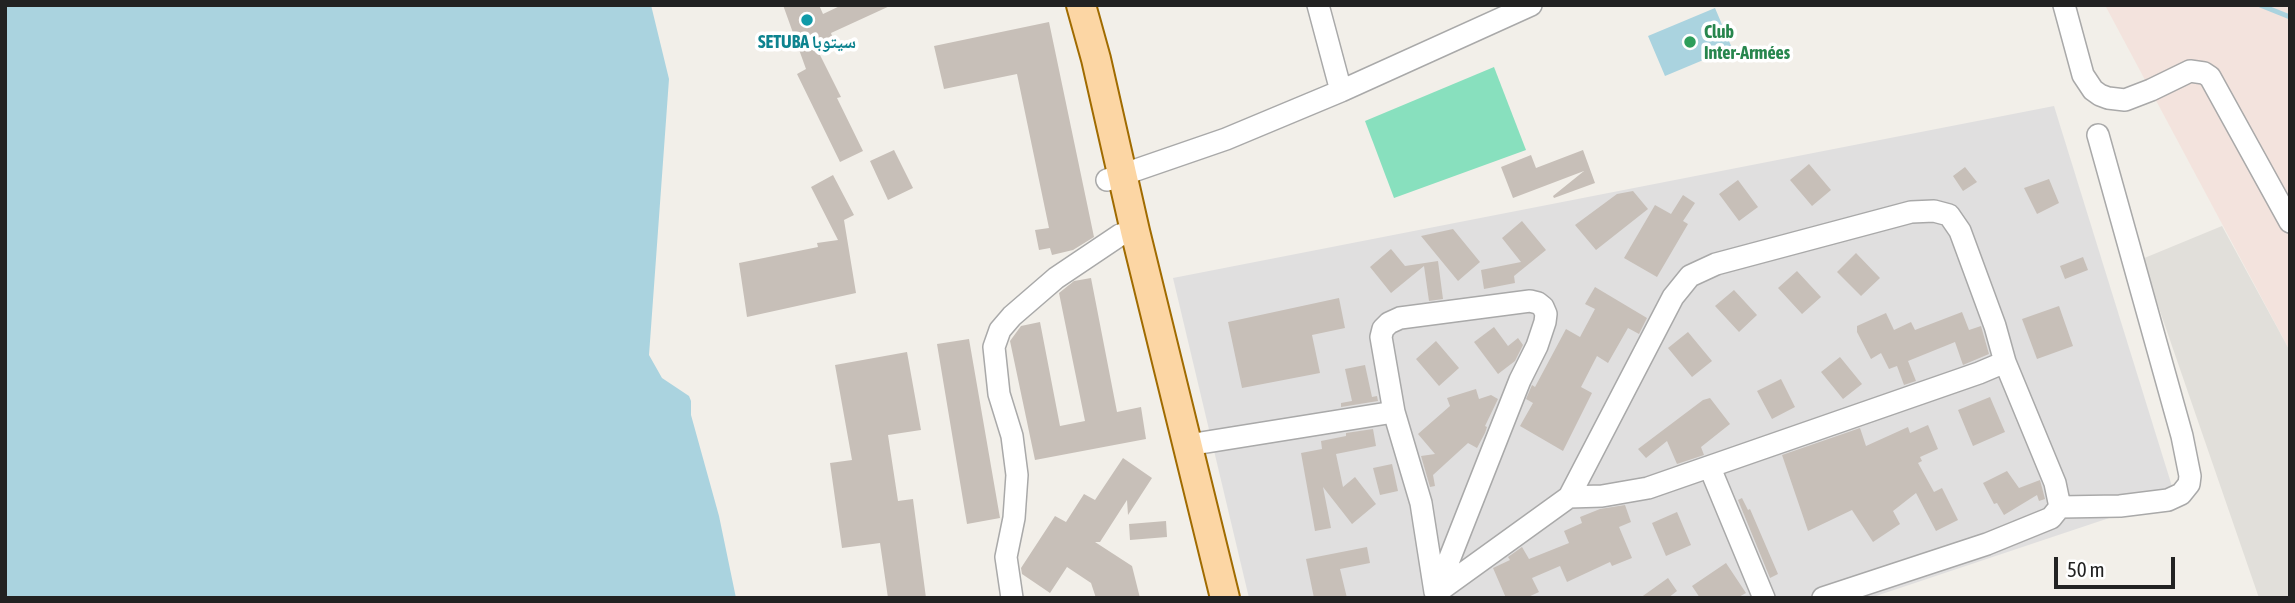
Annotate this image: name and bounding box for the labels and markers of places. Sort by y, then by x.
marker: SETUBA سيتوبا [799,12,815,28]
place label: Club Inter-Armées [1704,21,1790,64]
place label: SETUBA سيتوبا [758,31,856,53]
marker: Club Inter-Armées [1682,34,1698,50]

